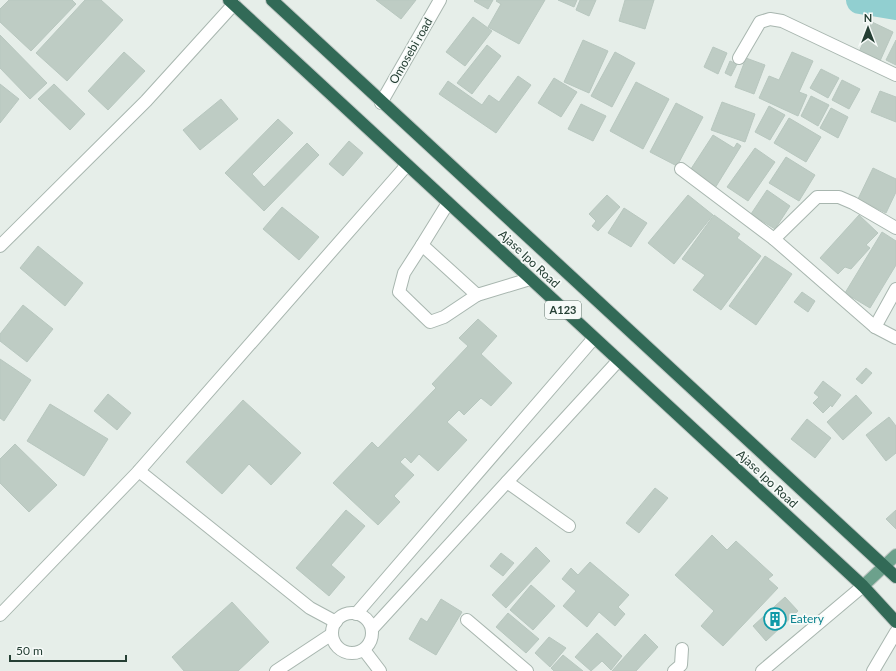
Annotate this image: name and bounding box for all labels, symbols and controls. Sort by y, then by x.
north arrow [848,8,888,48]
text: N [864,11,872,24]
street label: Omosebi road [386,15,436,87]
street label: Ajase Ipo Road [496,227,563,291]
road number: A123 [545,301,581,319]
street label: Ajase Ipo Road [734,447,801,511]
building icon: Eatery [762,606,788,632]
place label: Eatery [790,611,825,626]
scale bar [10,637,126,663]
text: 50 m [16,643,43,658]

